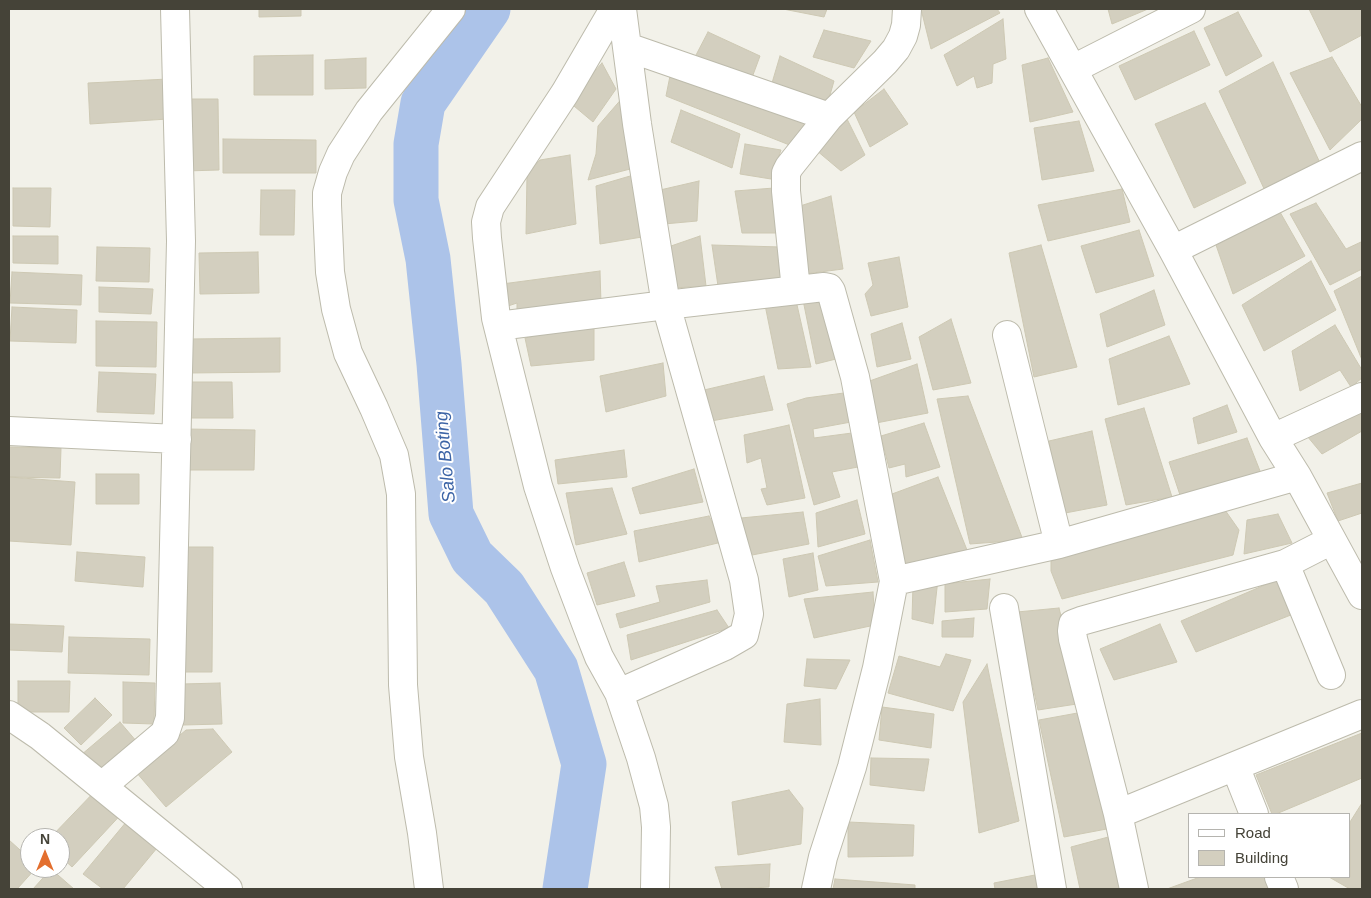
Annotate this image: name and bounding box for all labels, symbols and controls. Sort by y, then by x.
water label: Salo Boting [431,410,461,504]
legend [1188,813,1351,878]
text: Road [1235,824,1271,841]
north arrow [20,828,70,878]
text: N [40,831,50,847]
text: Building [1235,849,1288,866]

